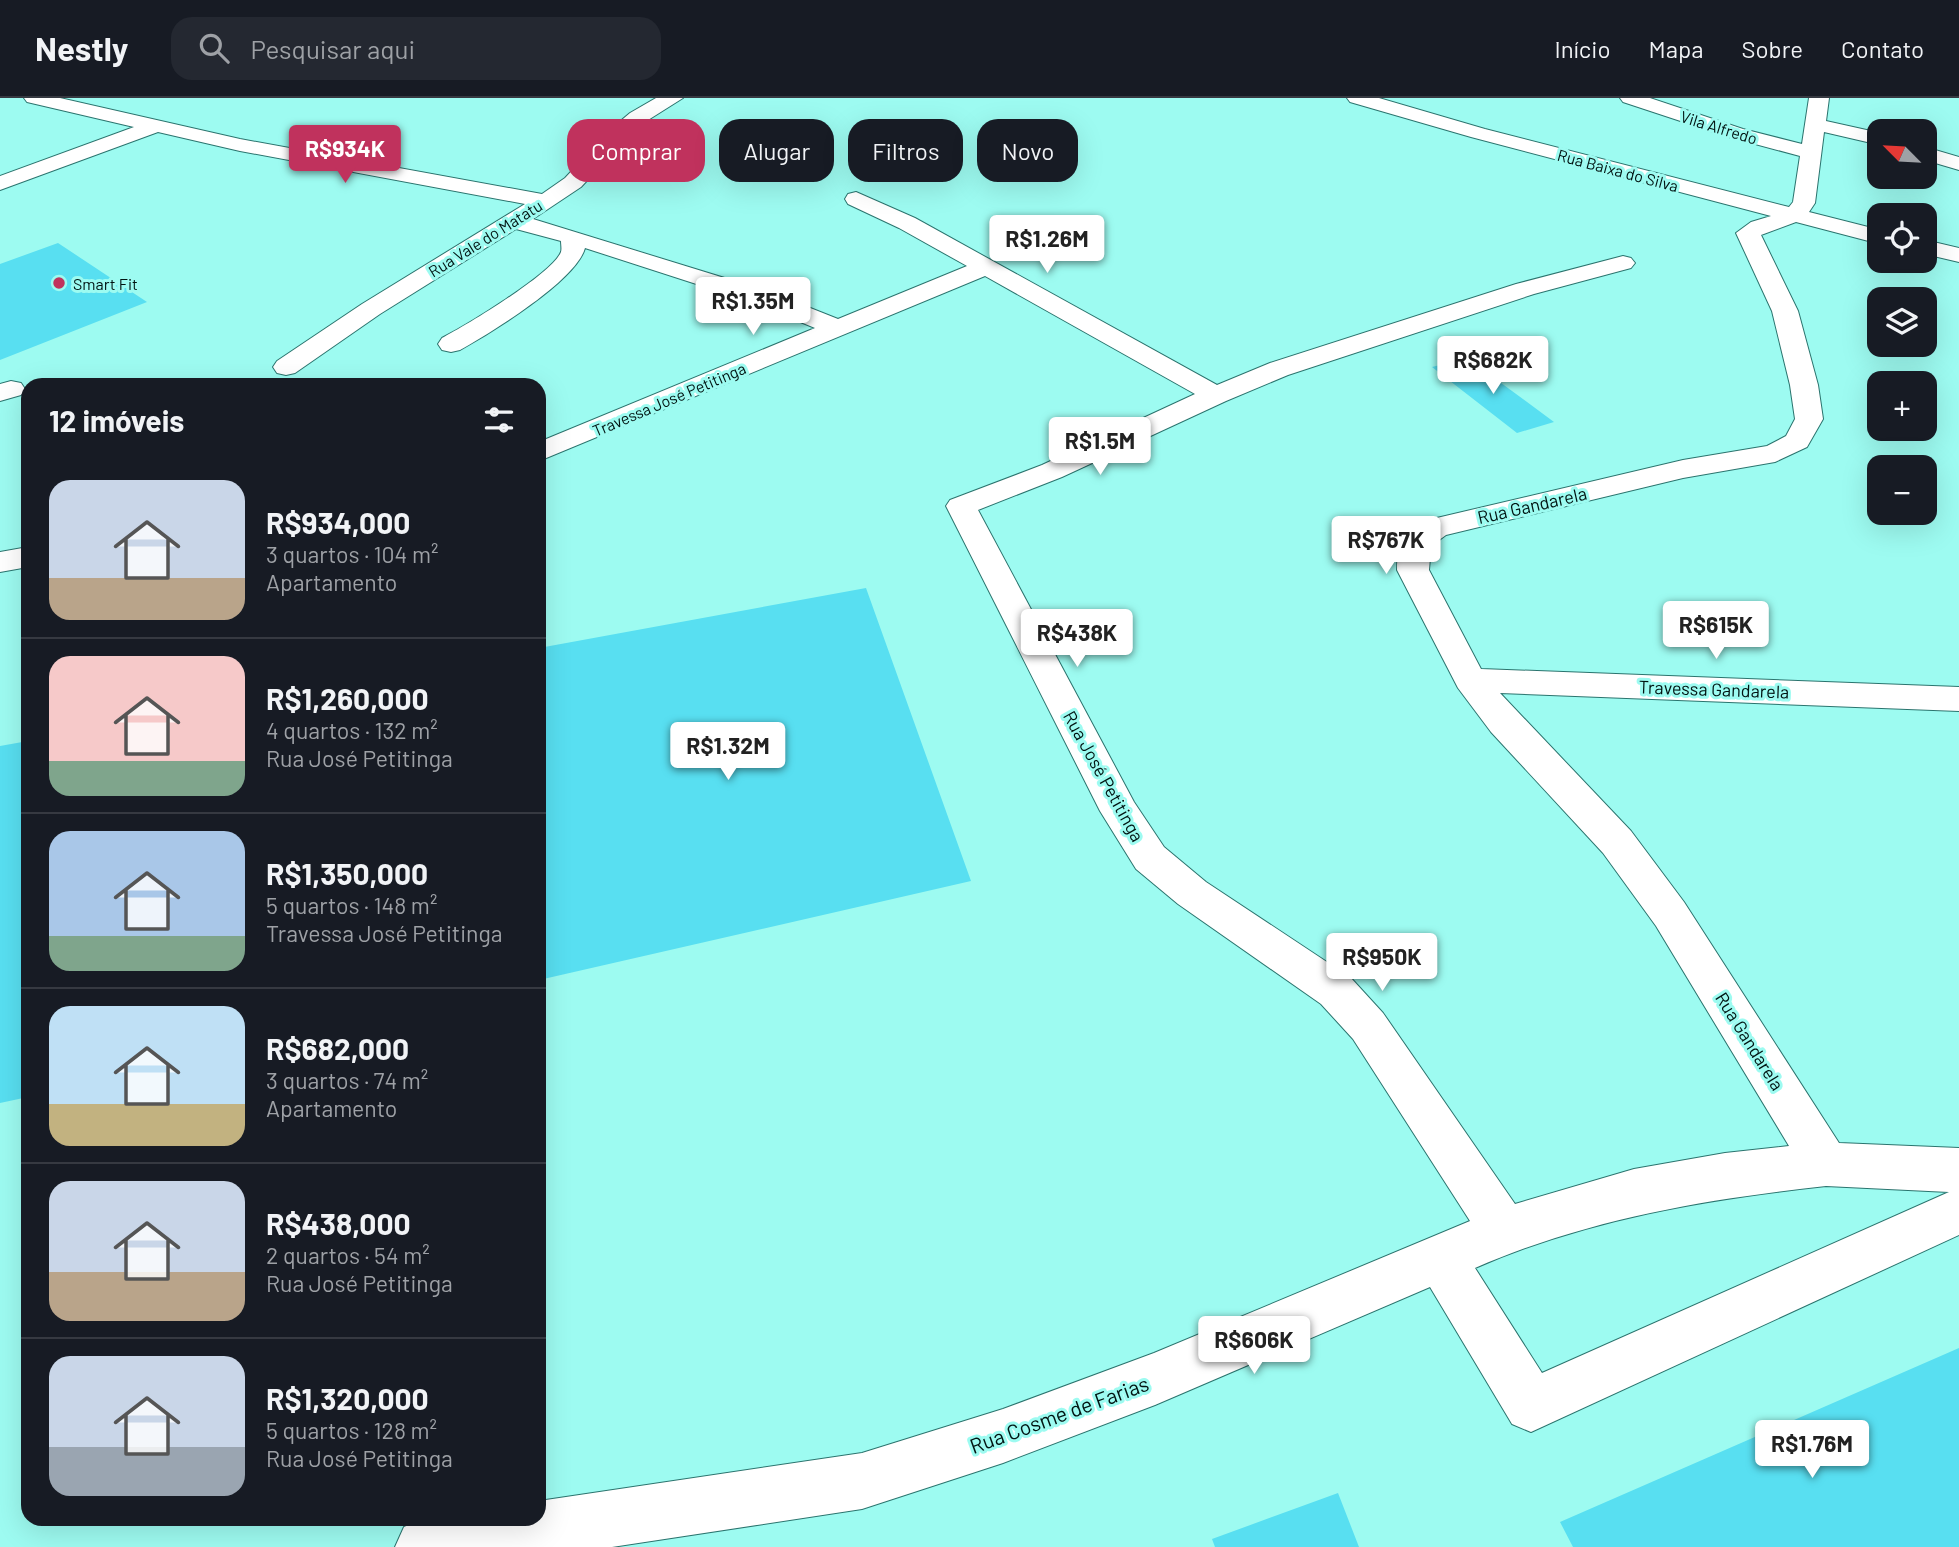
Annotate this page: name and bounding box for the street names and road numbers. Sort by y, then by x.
street label: Vila Alfredo [1678,106,1760,148]
street label: Rua Baixa do Silva [1556,145,1680,195]
street label: Rua Vale do Matatu [425,195,545,281]
street label: Travessa José Petitinga [590,358,748,440]
street label: Rua Gandarela [1475,482,1589,528]
street label: Travessa Gandarela [1638,675,1790,703]
street label: Rua José Petitinga [1059,707,1149,845]
street label: Rua Gandarela [1711,988,1789,1094]
street label: Rua Cosme de Farias [966,1370,1152,1458]

